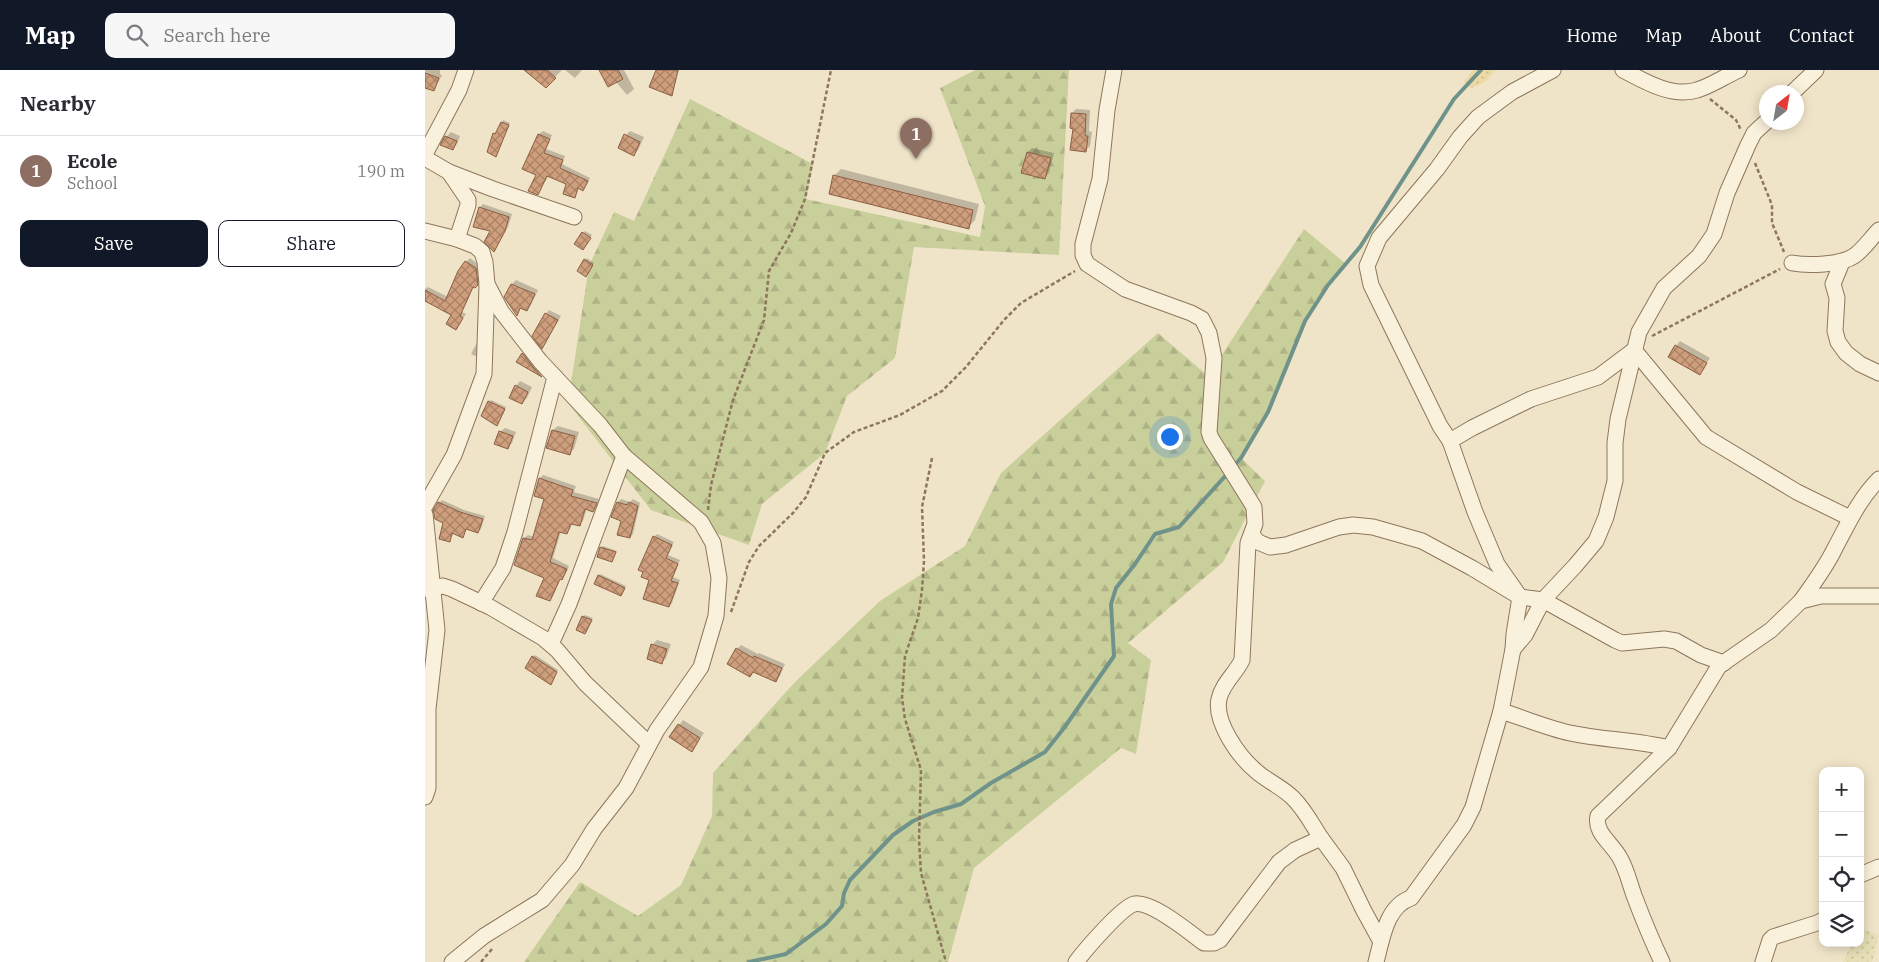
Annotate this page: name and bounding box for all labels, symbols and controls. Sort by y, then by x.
search box [105,13,455,58]
text: Map [25,19,75,51]
icon: search [123,21,151,49]
text: Search here [163,23,270,47]
text: Home [1566,24,1618,47]
text: Map [1646,24,1682,47]
text: About [1710,24,1761,47]
text: Contact [1789,24,1854,47]
north arrow [1759,85,1804,130]
text: Nearby [20,89,96,117]
pin: 1 [900,118,932,159]
text: Ecole [67,149,117,173]
text: 1 [31,161,41,181]
text: 190 m [357,161,405,181]
text: School [67,173,118,193]
button: Save [20,220,208,267]
button: Share [218,220,405,267]
your location [1157,424,1183,450]
map controls [1819,767,1864,947]
button: + [1819,767,1864,812]
button: − [1819,812,1864,857]
button: locate [1819,857,1864,902]
button: layers [1819,902,1864,947]

